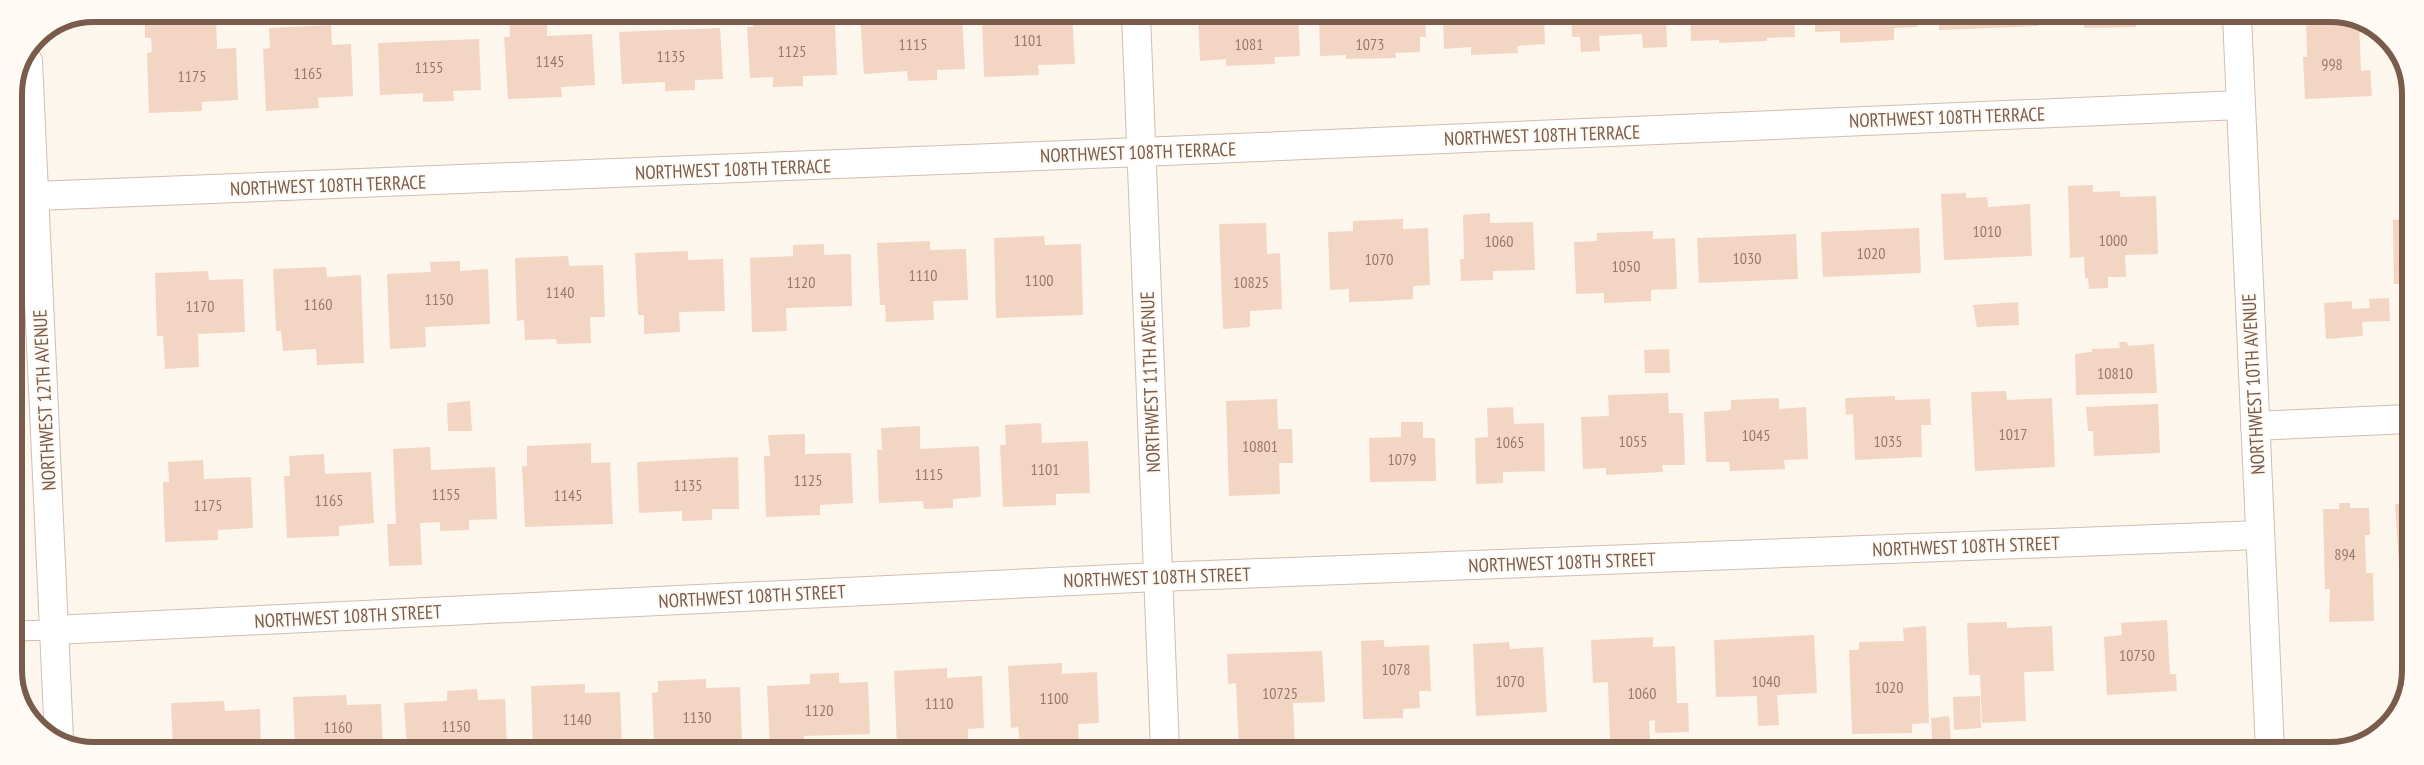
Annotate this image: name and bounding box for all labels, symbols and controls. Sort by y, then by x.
house number: 1101 [1014,30,1042,50]
house number: 1115 [899,34,927,54]
house number: 1081 [1235,34,1263,54]
house number: 1073 [1356,34,1384,54]
house number: 1125 [778,41,806,61]
house number: 1135 [657,46,685,66]
house number: 1145 [536,51,564,71]
house number: 998 [2321,54,2343,74]
house number: 1155 [415,57,443,77]
house number: 1165 [294,63,322,83]
house number: 1175 [178,66,206,86]
street label: NORTHWEST 108TH TERRACE [1849,102,2045,132]
street label: NORTHWEST 108TH TERRACE [1444,120,1640,150]
street label: NORTHWEST 108TH TERRACE [1040,137,1236,167]
street label: NORTHWEST 108TH TERRACE [635,154,831,184]
street label: NORTHWEST 108TH TERRACE [230,170,426,200]
house number: 1010 [1973,221,2001,241]
house number: 1000 [2099,230,2127,250]
house number: 1060 [1485,231,1513,251]
house number: 1020 [1857,243,1885,263]
house number: 1030 [1733,248,1761,268]
house number: 1070 [1365,249,1393,269]
house number: 1050 [1612,256,1640,276]
house number: 1110 [909,265,937,285]
house number: 1100 [1025,270,1053,290]
house number: 1120 [787,272,815,292]
house number: 10825 [1233,272,1269,292]
house number: 1140 [546,282,574,302]
house number: 1150 [425,289,453,309]
street label: NORTHWEST 11TH AVENUE [1135,291,1165,473]
street label: NORTHWEST 10TH AVENUE [2236,293,2270,475]
house number: 1160 [304,294,332,314]
house number: 1170 [186,296,214,316]
street label: NORTHWEST 12TH AVENUE [27,309,61,491]
house number: 10810 [2097,363,2133,383]
house number: 1017 [1999,424,2027,444]
house number: 1045 [1742,425,1770,445]
house number: 1055 [1619,431,1647,451]
house number: 1035 [1874,431,1902,451]
house number: 1065 [1496,432,1524,452]
house number: 10801 [1242,436,1278,456]
house number: 1079 [1388,449,1416,469]
house number: 1101 [1031,459,1059,479]
house number: 1115 [915,464,943,484]
house number: 1125 [794,470,822,490]
house number: 1135 [674,475,702,495]
house number: 1155 [432,484,460,504]
house number: 1145 [554,485,582,505]
house number: 1165 [315,490,343,510]
house number: 1175 [194,495,222,515]
street label: NORTHWEST 108TH STREET [1872,531,2061,561]
house number: 894 [2334,544,2356,564]
street label: NORTHWEST 108TH STREET [1468,547,1657,577]
street label: NORTHWEST 108TH STREET [1063,562,1252,592]
street label: NORTHWEST 108TH STREET [658,579,847,613]
street label: NORTHWEST 108TH STREET [254,599,443,633]
house number: 10750 [2119,645,2155,665]
house number: 1078 [1382,659,1410,679]
house number: 1070 [1496,671,1524,691]
house number: 1040 [1752,671,1780,691]
house number: 1020 [1875,677,1903,697]
house number: 10725 [1262,683,1298,703]
house number: 1060 [1628,683,1656,703]
house number: 1100 [1040,688,1068,708]
house number: 1110 [925,693,953,713]
house number: 1120 [805,700,833,720]
house number: 1130 [683,707,711,727]
house number: 1140 [563,709,591,729]
house number: 1150 [442,716,470,736]
house number: 1160 [324,717,352,737]

